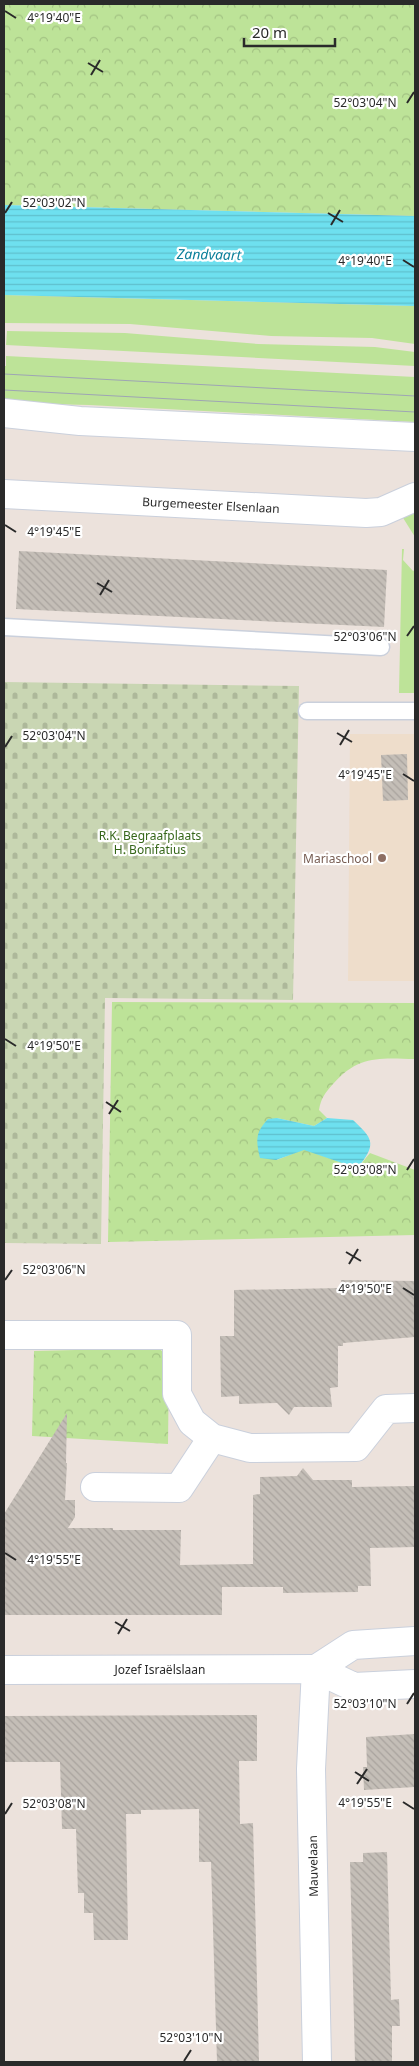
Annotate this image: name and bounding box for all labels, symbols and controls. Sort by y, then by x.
text: 4°19'40"E [27,9,81,26]
scale bar [244,15,335,47]
text: 20 m [252,22,287,42]
text: 52°03'04"N [333,94,397,111]
text: 52°03'02"N [22,194,86,211]
water label: Zandvaart [176,244,243,264]
text: 4°19'40"E [338,252,392,269]
street label: Burgemeester Elsenlaan [142,493,280,517]
text: 4°19'45"E [27,523,81,540]
text: 52°03'06"N [333,628,397,645]
text: 52°03'04"N [22,727,86,744]
text: 4°19'45"E [338,766,392,783]
park label: R.K. Begraafplaats H. Bonifatius [99,827,202,858]
place label: Mariaschool [303,850,372,867]
marker: Mariaschool [376,852,388,864]
text: 4°19'50"E [27,1037,81,1054]
text: 52°03'08"N [333,1161,397,1178]
text: 52°03'06"N [22,1261,86,1278]
text: 4°19'50"E [338,1280,392,1297]
text: 4°19'55"E [27,1551,81,1568]
street label: Jozef Israëlslaan [114,1661,205,1678]
text: 52°03'10"N [333,1695,397,1712]
text: 4°19'55"E [338,1794,392,1811]
text: 52°03'08"N [22,1795,86,1812]
street label: Mauvelaan [304,1835,322,1897]
text: 52°03'10"N [159,2029,223,2046]

